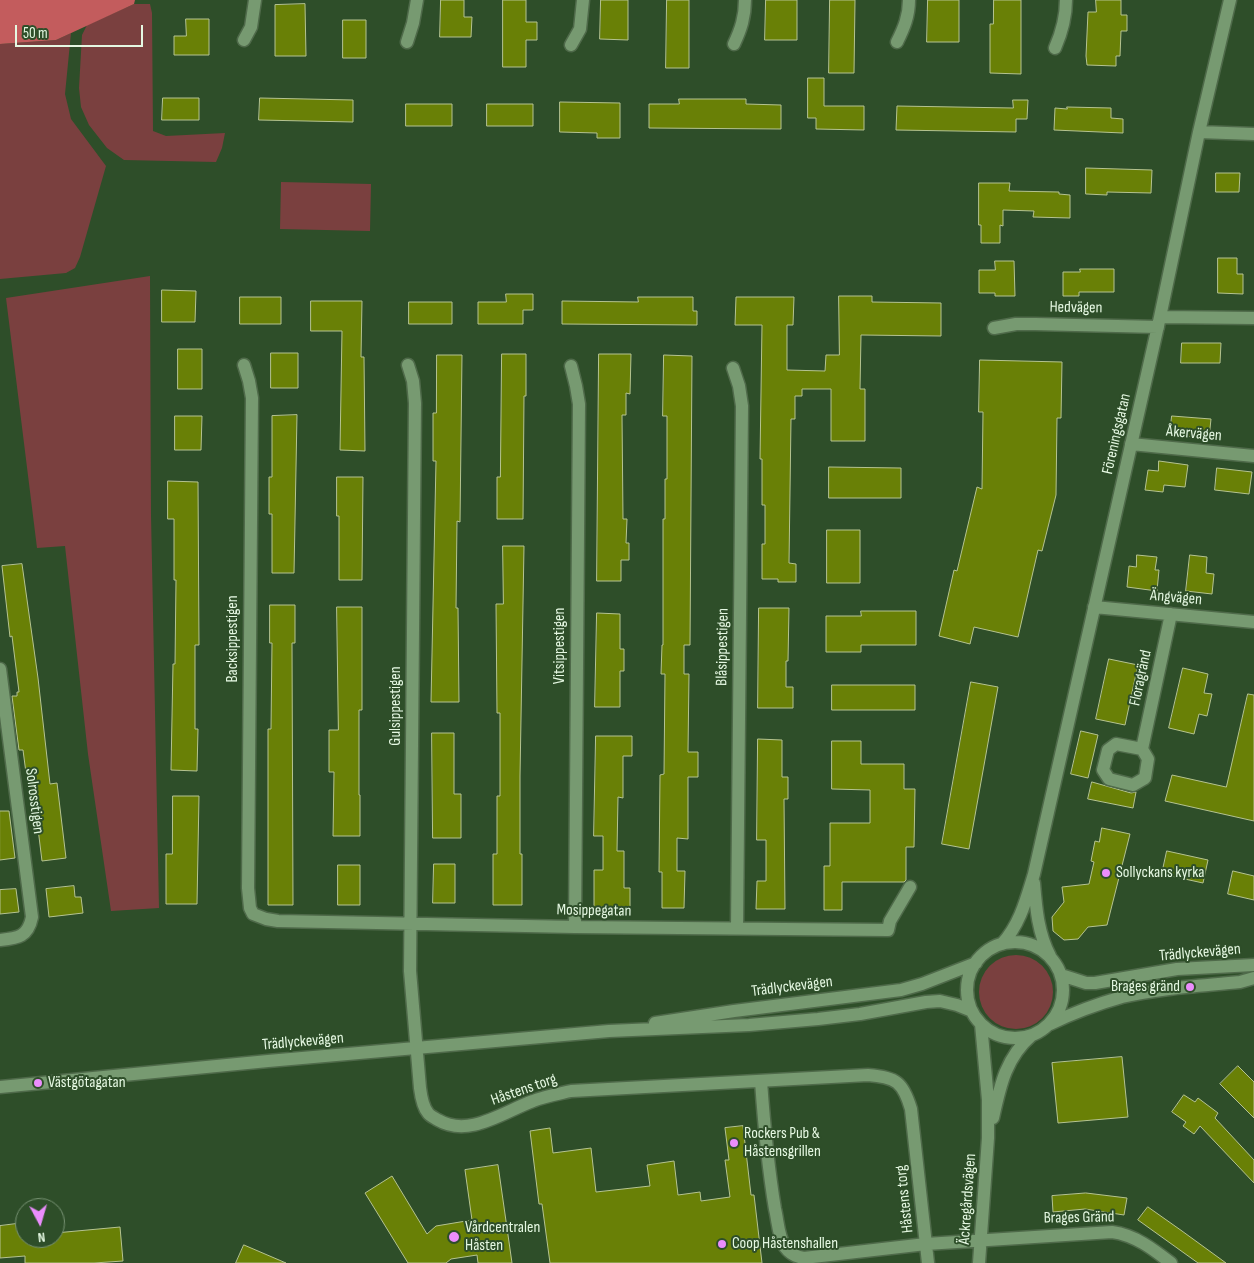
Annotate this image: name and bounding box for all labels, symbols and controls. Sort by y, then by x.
scale bar [18,15,145,47]
text: 50 m [23,24,48,43]
street label: Hedvägen [1049,298,1103,318]
street label: Föreningsgatan [1098,392,1136,476]
street label: Åkervägen [1165,422,1223,446]
street label: Ängvägen [1149,586,1203,610]
street label: Backsippestigen [223,595,243,683]
street label: Vitsippestigen [550,608,570,684]
street label: Blåsippestigen [713,608,733,686]
street label: Floragränd [1126,648,1156,708]
street label: Gulsippestigen [386,666,406,746]
street label: Solrosstigen [20,767,48,835]
place label: Sollyckans kyrka [1116,863,1204,883]
marker: Sollyckans kyrka [1100,867,1112,879]
street label: Mosippegatan [556,901,632,921]
street label: Trädlyckevägen [1158,940,1242,966]
street label: Trädlyckevägen [750,972,834,1002]
place label: Brages gränd [1111,977,1180,997]
marker: Brages gränd [1184,981,1196,993]
street label: Trädlyckevägen [261,1029,345,1055]
street label: Håstens torg [489,1070,559,1110]
place label: Västgötagatan [48,1073,126,1093]
marker: Västgötagatan [32,1077,44,1089]
place label: Rockers Pub & Håstensgrillen [744,1124,821,1162]
marker: Rockers Pub & Håstensgrillen [728,1137,740,1149]
street label: Äckregårdsvägen [955,1153,981,1245]
street label: Håstens torg [892,1164,918,1234]
north arrow [15,1198,65,1248]
street label: Brages Gränd [1043,1208,1115,1228]
place label: Vårdcentralen Håsten [465,1218,540,1256]
text: N [37,1229,46,1246]
marker: Vårdcentralen Håsten [447,1230,461,1244]
place label: Coop Håstenshallen [732,1234,838,1254]
marker: Coop Håstenshallen [716,1238,728,1250]

